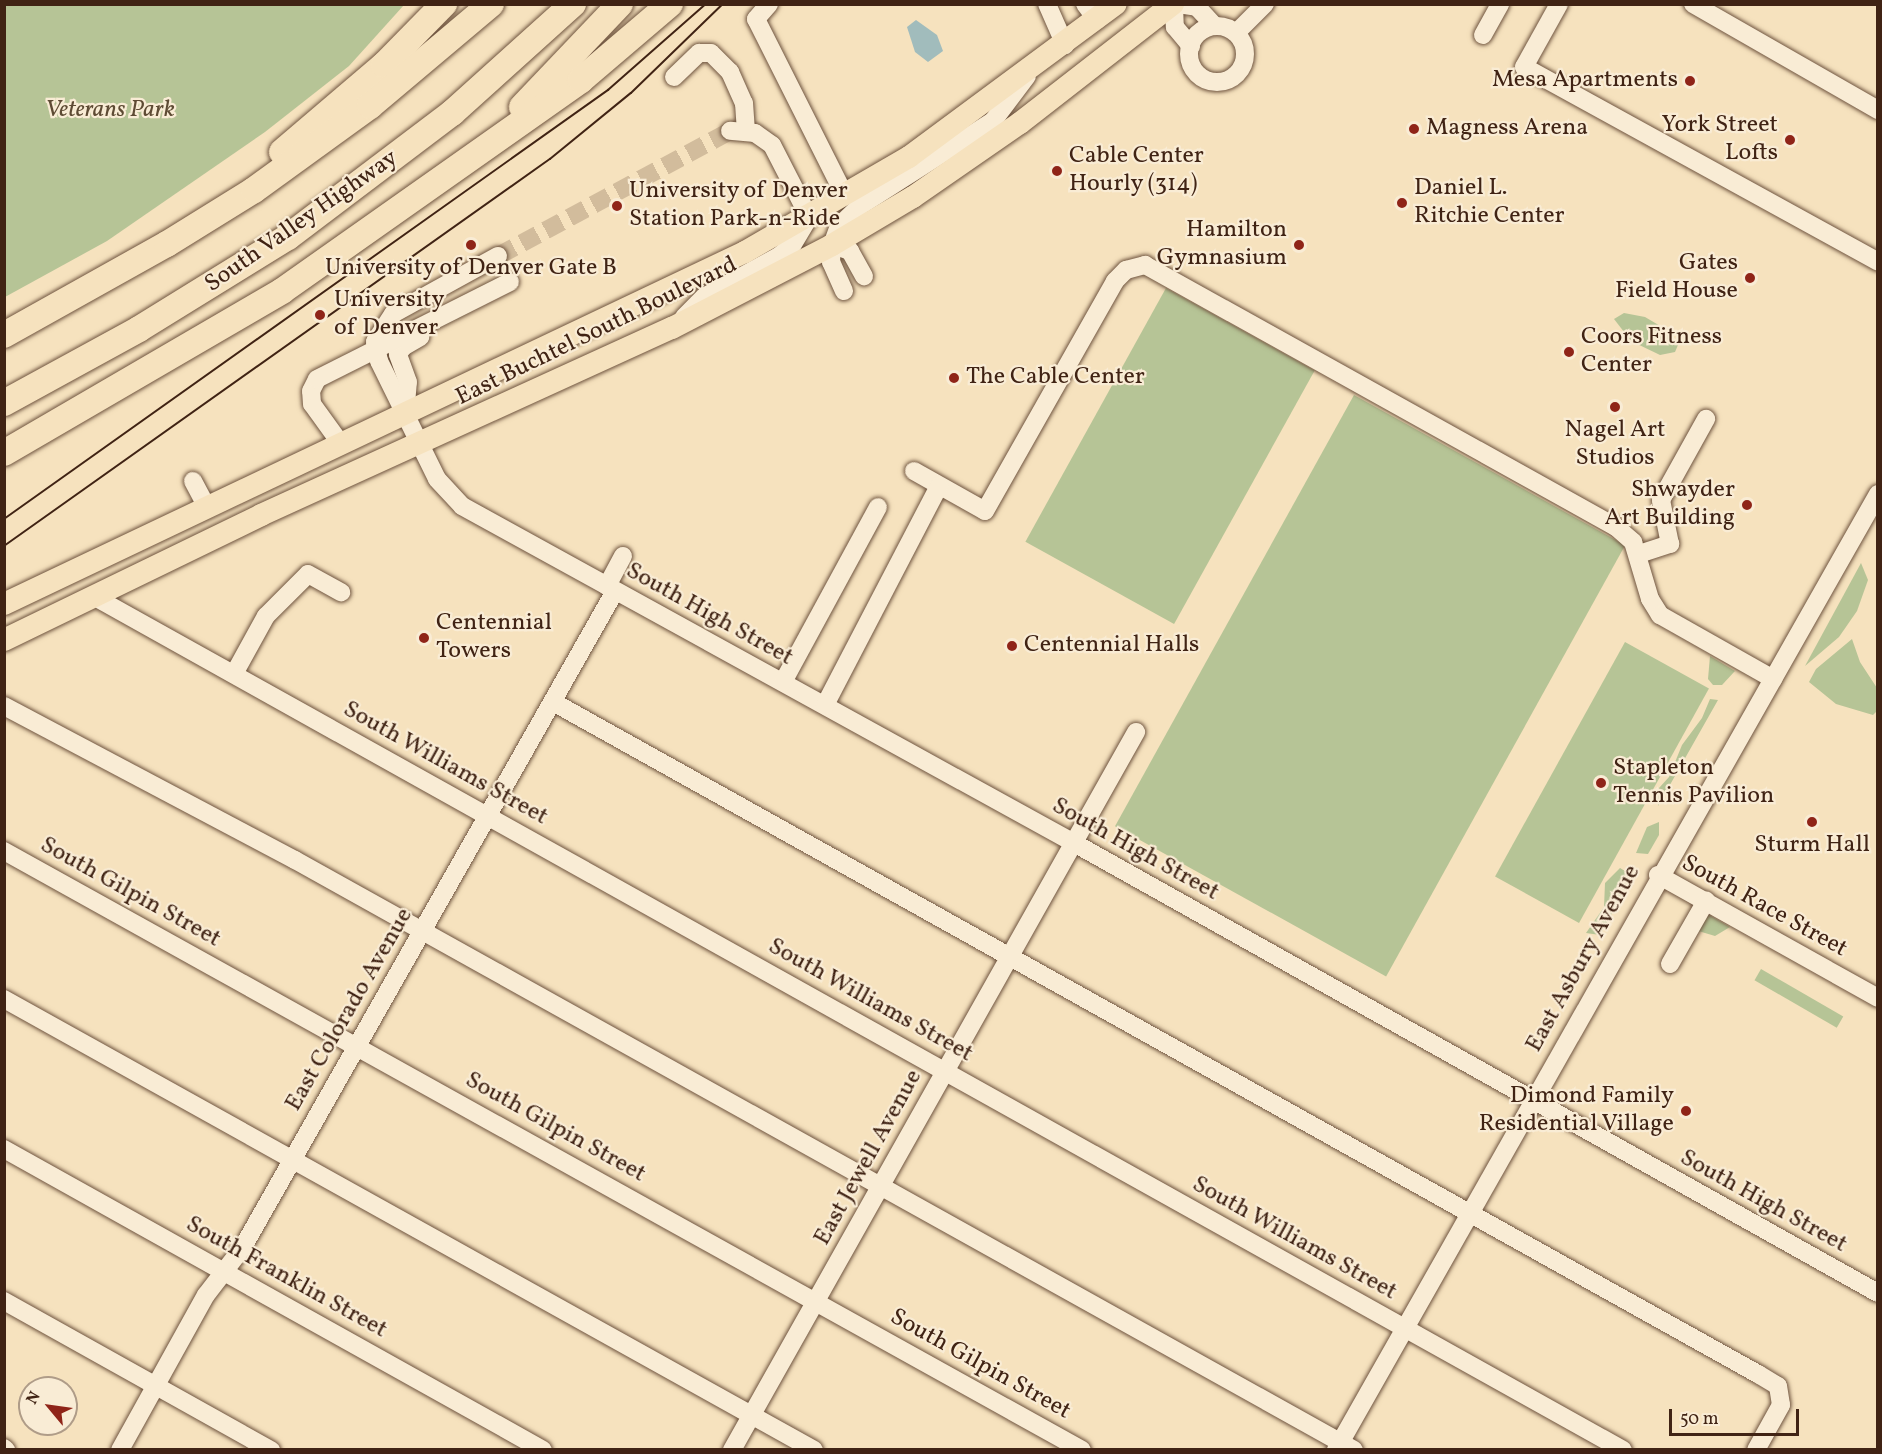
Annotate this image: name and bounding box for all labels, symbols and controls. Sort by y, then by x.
place label: Mesa Apartments [1492,67,1678,95]
marker: Mesa Apartments [1683,74,1697,88]
park label: Veterans Park [45,97,175,125]
place label: York Street Lofts [1661,112,1778,168]
place label: Magness Arena [1426,115,1588,143]
marker: Magness Arena [1407,122,1421,136]
marker: York Street Lofts [1783,133,1797,147]
place label: Cable Center Hourly (314) [1069,143,1204,199]
street label: South Valley Highway [199,144,405,300]
marker: Cable Center Hourly (314) [1050,164,1064,178]
place label: Daniel L. Ritchie Center [1414,175,1565,231]
place label: University of Denver Station Park-n-Ride [629,178,846,234]
marker: Daniel L. Ritchie Center [1395,196,1409,210]
marker: University of Denver Station Park-n-Ride [610,199,624,213]
place label: Hamilton Gymnasium [1157,217,1287,273]
marker: University of Denver Gate B [464,238,478,252]
marker: Hamilton Gymnasium [1292,238,1306,252]
place label: Gates Field House [1615,250,1738,306]
street label: East Buchtel South Boulevard [452,251,742,413]
place label: University of Denver Gate B [326,255,616,283]
marker: Gates Field House [1743,271,1757,285]
place label: University of Denver [334,287,445,343]
marker: University of Denver [311,306,329,324]
place label: Coors Fitness Center [1581,324,1722,380]
marker: Coors Fitness Center [1562,345,1576,359]
place label: The Cable Center [966,364,1145,392]
marker: The Cable Center [947,371,961,385]
marker: Nagel Art Studios [1608,400,1622,414]
place label: Nagel Art Studios [1565,417,1665,473]
place label: Shwayder Art Building [1605,477,1735,533]
marker: Shwayder Art Building [1740,498,1754,512]
street label: South High Street [620,557,798,673]
place label: Centennial Towers [436,610,552,666]
marker: Centennial Towers [417,631,431,645]
place label: Centennial Halls [1024,632,1199,660]
marker: Centennial Halls [1005,639,1019,653]
street label: South Williams Street [337,696,553,832]
place label: Stapleton Tennis Pavilion [1613,755,1774,811]
marker: Stapleton Tennis Pavilion [1594,776,1608,790]
street label: South High Street [1046,792,1224,908]
marker: Sturm Hall [1805,815,1819,829]
street label: South Gilpin Street [35,831,225,955]
place label: Sturm Hall [1754,832,1870,860]
street label: South Race Street [1676,849,1852,965]
street label: East Asbury Avenue [1520,860,1648,1058]
street label: East Colorado Avenue [280,903,420,1117]
street label: South Williams Street [762,933,978,1069]
street label: East Jewell Avenue [809,1065,929,1251]
street label: South Gilpin Street [460,1066,650,1190]
place label: Dimond Family Residential Village [1478,1083,1674,1139]
marker: Dimond Family Residential Village [1679,1104,1693,1118]
street label: South High Street [1674,1144,1852,1260]
street label: South Williams Street [1186,1171,1402,1307]
street label: South Franklin Street [180,1211,392,1345]
street label: South Gilpin Street [885,1303,1075,1427]
north arrow [18,1376,78,1436]
text: N [22,1388,46,1409]
scale bar [1672,1397,1802,1435]
text: 50 m [1680,1407,1719,1432]

